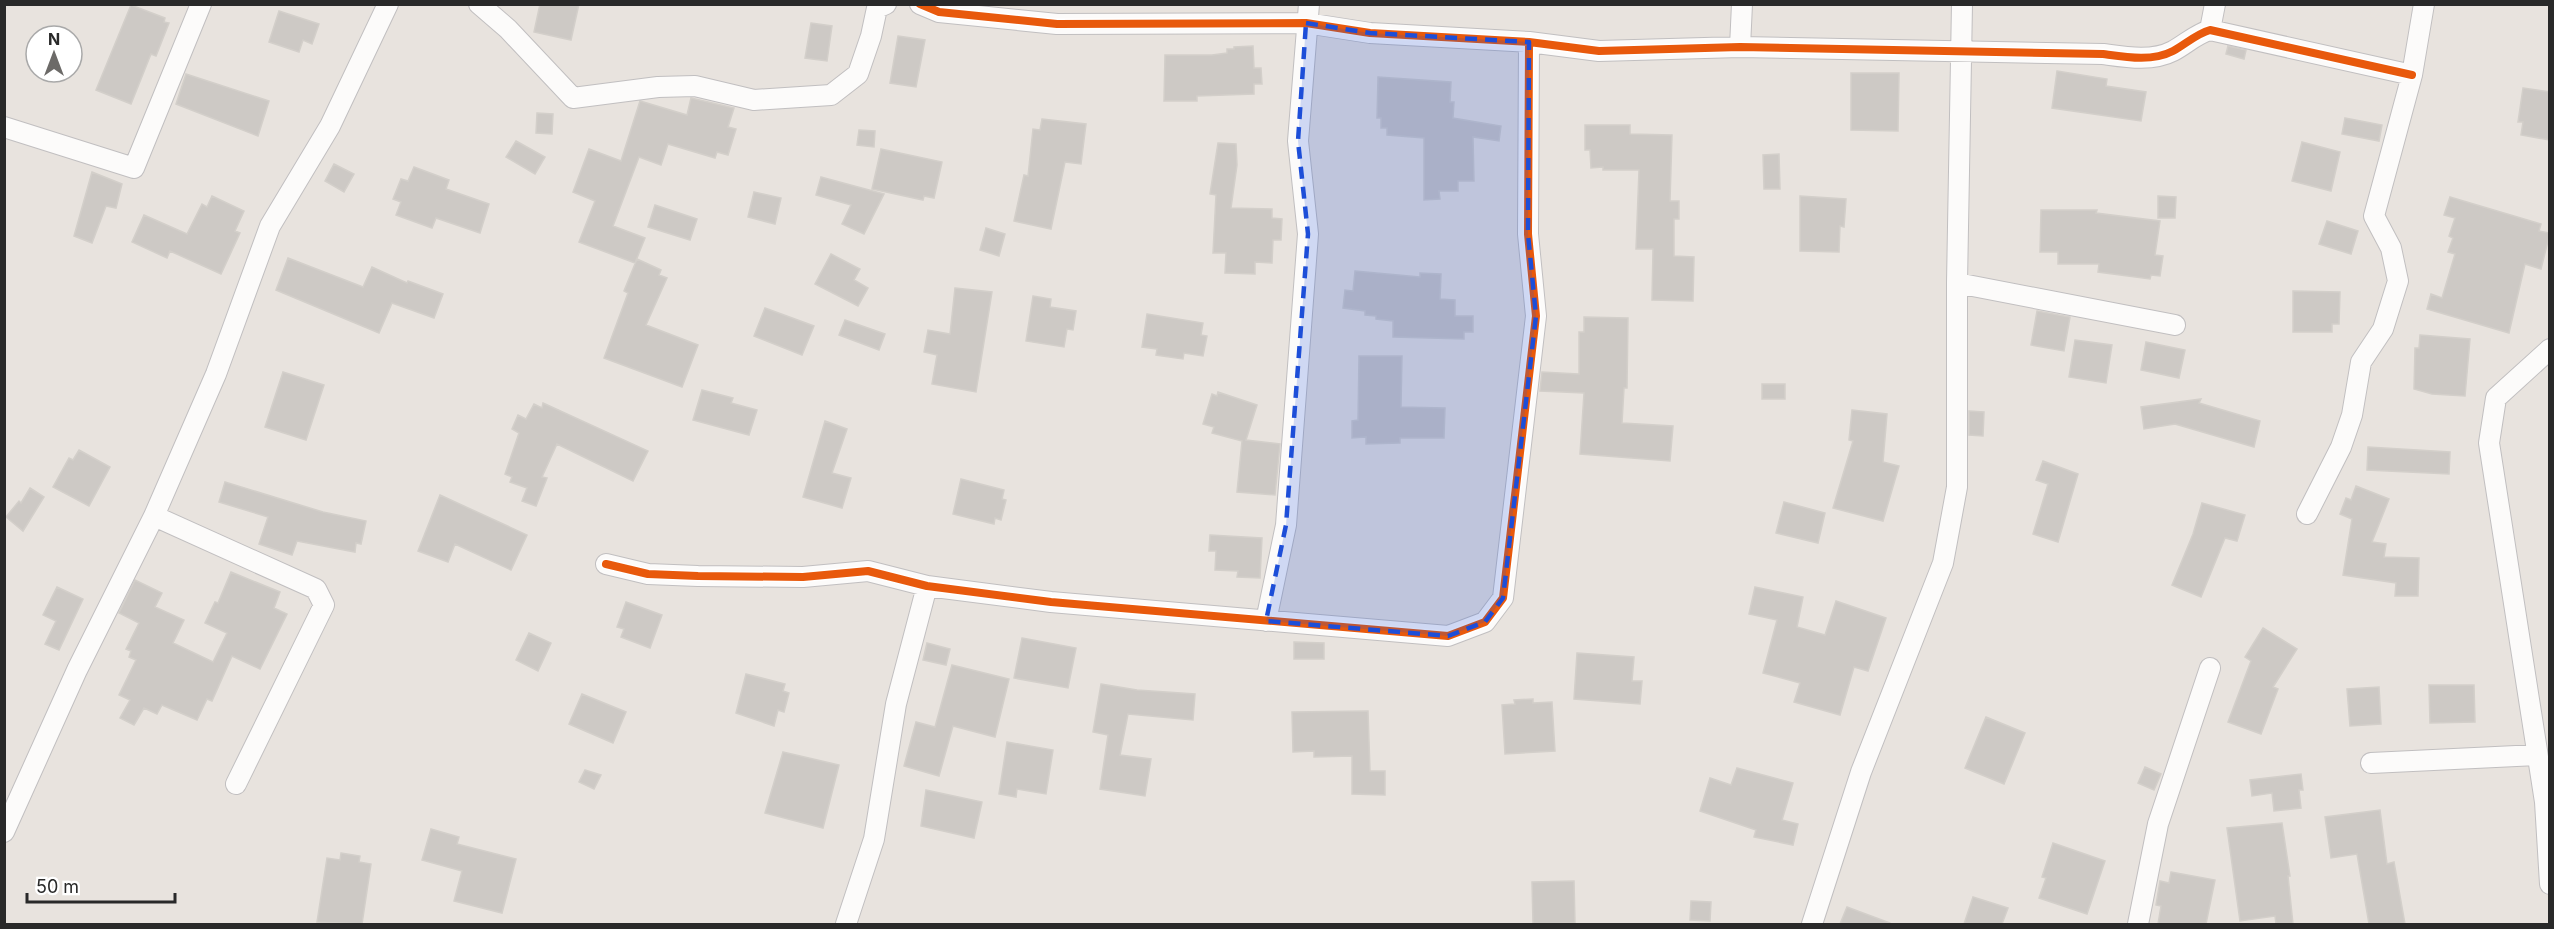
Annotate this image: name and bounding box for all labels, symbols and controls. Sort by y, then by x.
north arrow [24,24,84,84]
text: N [48,29,60,49]
scale bar [27,866,176,904]
text: 50 m [36,876,79,897]

